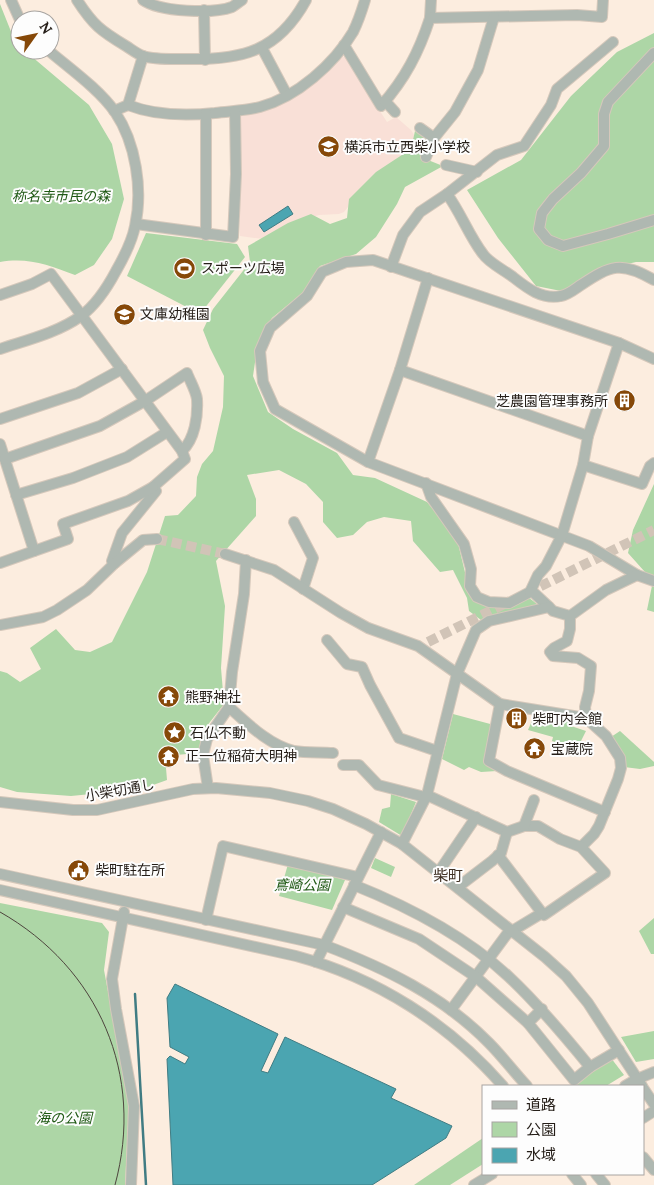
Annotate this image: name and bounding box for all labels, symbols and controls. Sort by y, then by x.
north arrow [10,10,60,60]
text: N [35,18,56,38]
school or university icon: 横浜市立西柴小学校 [316,135,340,159]
place label: 横浜市立西柴小学校 [344,138,470,156]
park label: 称名寺市民の森 [12,187,112,205]
sports icon: スポーツ広場 [173,256,197,280]
place label: スポーツ広場 [201,259,285,277]
school or university icon: 文庫幼稚園 [112,302,136,326]
place label: 文庫幼稚園 [140,305,210,323]
building icon: 芝農園管理事務所 [612,389,636,413]
place label: 芝農園管理事務所 [496,392,608,410]
temple icon: 熊野神社 [157,685,181,709]
place label: 熊野神社 [185,688,241,706]
building icon: 柴町内会館 [504,707,528,731]
place label: 柴町内会館 [532,710,602,728]
place icon: 石仏不動 [162,721,186,745]
place label: 石仏不動 [190,724,246,742]
temple icon: 宝蔵院 [523,737,547,761]
place label: 宝蔵院 [551,740,593,758]
temple icon: 正一位稲荷大明神 [157,744,181,768]
place label: 正一位稲荷大明神 [185,747,297,765]
street label: 小柴切通し [84,775,156,805]
public building icon: 柴町駐在所 [67,858,91,882]
place label: 柴町駐在所 [95,861,165,879]
district label: 柴町 [433,866,463,885]
park label: 鳶崎公園 [274,876,332,894]
legend [482,1085,644,1175]
text: 道路 [526,1095,556,1114]
park label: 海の公園 [36,1109,94,1127]
text: 公園 [526,1120,556,1139]
text: 水域 [526,1145,556,1164]

